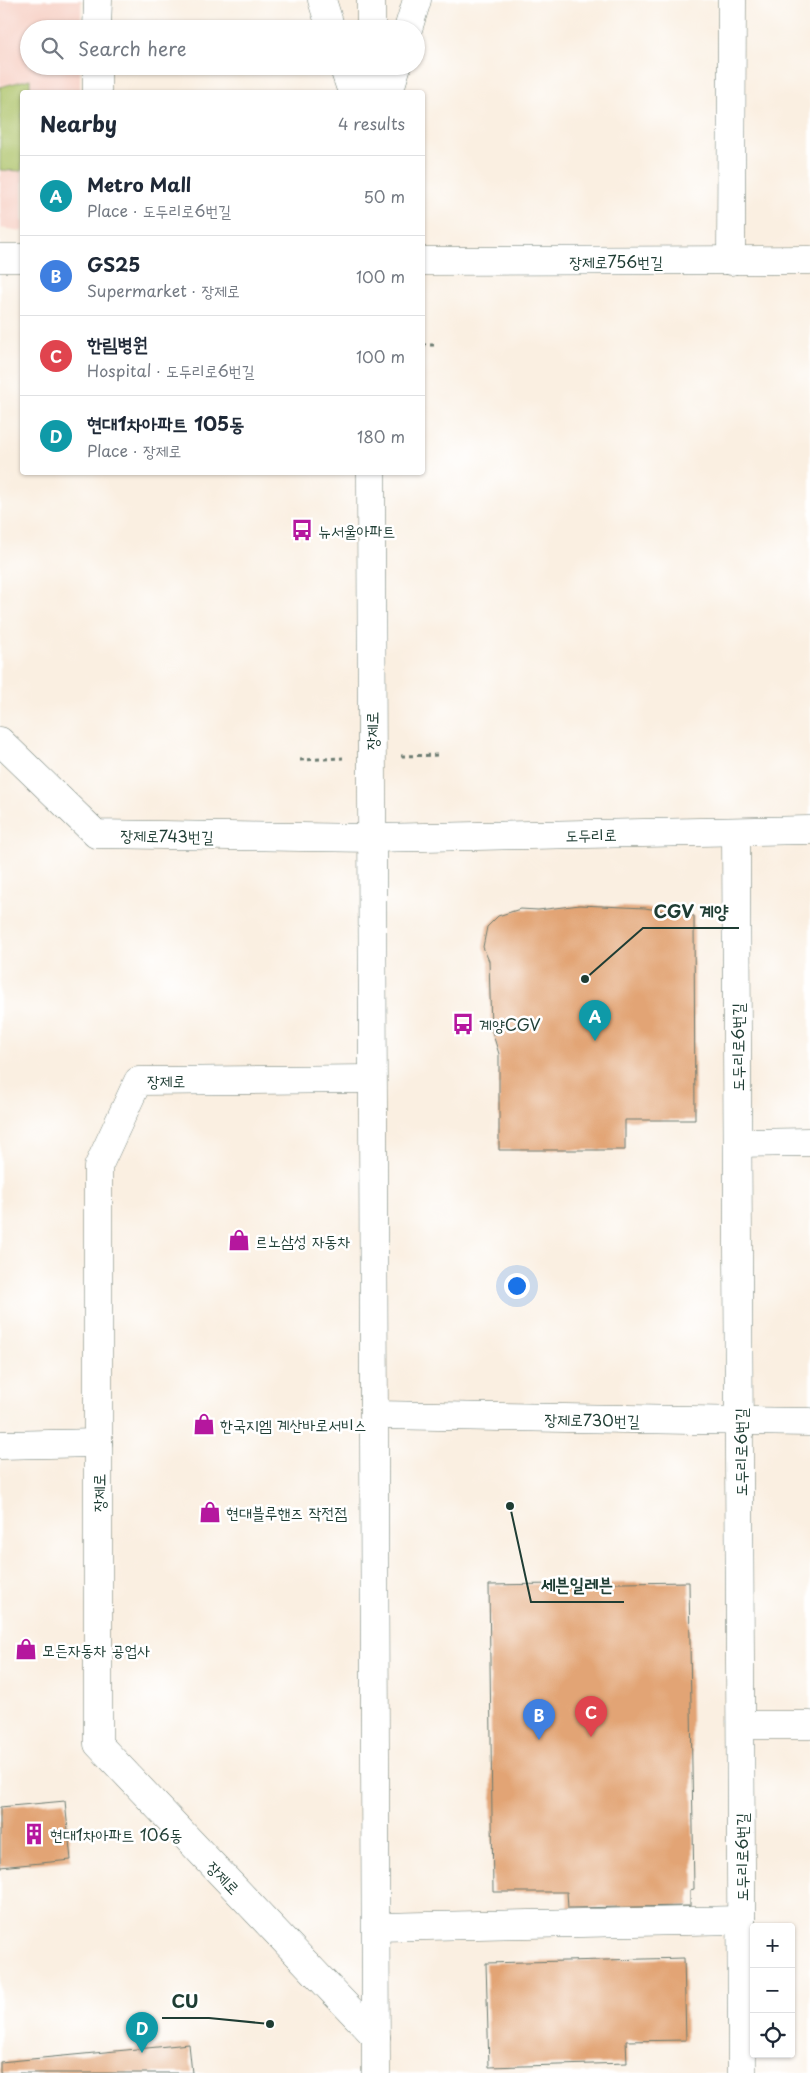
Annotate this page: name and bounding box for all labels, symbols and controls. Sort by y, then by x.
search box [20,20,425,75]
icon: search [38,34,66,62]
text: Search here [78,34,187,62]
text: Nearby [40,107,117,139]
text: 4 results [338,111,405,135]
text: Metro Mall [87,170,191,198]
text: A [50,184,62,208]
text: 50 m [364,184,405,208]
text: Place · 도두리로6번길 [87,198,231,222]
street label: 장제로756번길 [569,249,663,273]
text: GS25 [87,250,140,278]
text: B [51,264,61,288]
text: 100 m [356,264,405,288]
text: Supermarket · 장제로 [87,278,240,302]
text: 한림병원 [87,329,148,357]
text: C [50,344,62,368]
text: 100 m [356,344,405,368]
text: Hospital · 도두리로6번길 [87,358,255,382]
text: 현대1차아파트 105동 [87,409,244,437]
text: D [50,424,62,448]
text: 180 m [357,424,405,448]
text: Place · 장제로 [87,438,181,462]
bus stop icon: 뉴서울아파트 [289,517,315,543]
place label: 뉴서울아파트 [318,518,395,542]
street label: 장제로 [359,712,383,750]
street label: 장제로743번길 [120,822,214,848]
street label: 도두리로 [565,822,617,846]
callout: CGV 계양 [643,895,739,928]
text: CGV 계양 [654,897,729,924]
pin: A [579,1000,611,1041]
street label: 도두리로6번길 [725,1003,749,1091]
bus stop icon: 계양CGV [450,1011,476,1037]
place label: 계양CGV [479,1012,541,1036]
street label: 장제로 [147,1068,185,1092]
shop icon: 르노삼성 자동차 [226,1227,252,1253]
place label: 르노삼성 자동차 [255,1228,350,1252]
your location [504,1273,530,1299]
street label: 장제로730번길 [544,1406,640,1432]
street label: 도두리로6번길 [728,1408,752,1496]
shop icon: 한국지엠 계산바로서비스 [191,1411,217,1437]
place label: 한국지엠 계산바로서비스 [220,1412,367,1436]
street label: 장제로 [86,1474,110,1512]
shop icon: 현대블루핸즈 작전점 [197,1499,223,1525]
place label: 현대블루핸즈 작전점 [226,1500,347,1524]
callout: 세븐일레븐 [531,1569,624,1602]
text: 세븐일레븐 [541,1570,613,1597]
shop icon: 모든자동차 공업사 [13,1636,39,1662]
place label: 모든자동차 공업사 [42,1637,150,1661]
pin: C [575,1696,607,1737]
pin: B [523,1699,555,1740]
street label: 도두리로6번길 [729,1813,753,1901]
building icon: 현대1차아파트 106동 [21,1821,47,1847]
place label: 현대1차아파트 106동 [50,1822,183,1846]
street label: 장제로 [202,1855,246,1899]
map controls [750,1923,795,2058]
button: + [750,1923,795,1968]
button: − [750,1968,795,2013]
callout: CU [162,1985,209,2018]
text: CU [172,1987,199,2014]
pin: D [126,2012,158,2053]
button: locate [750,2013,795,2058]

